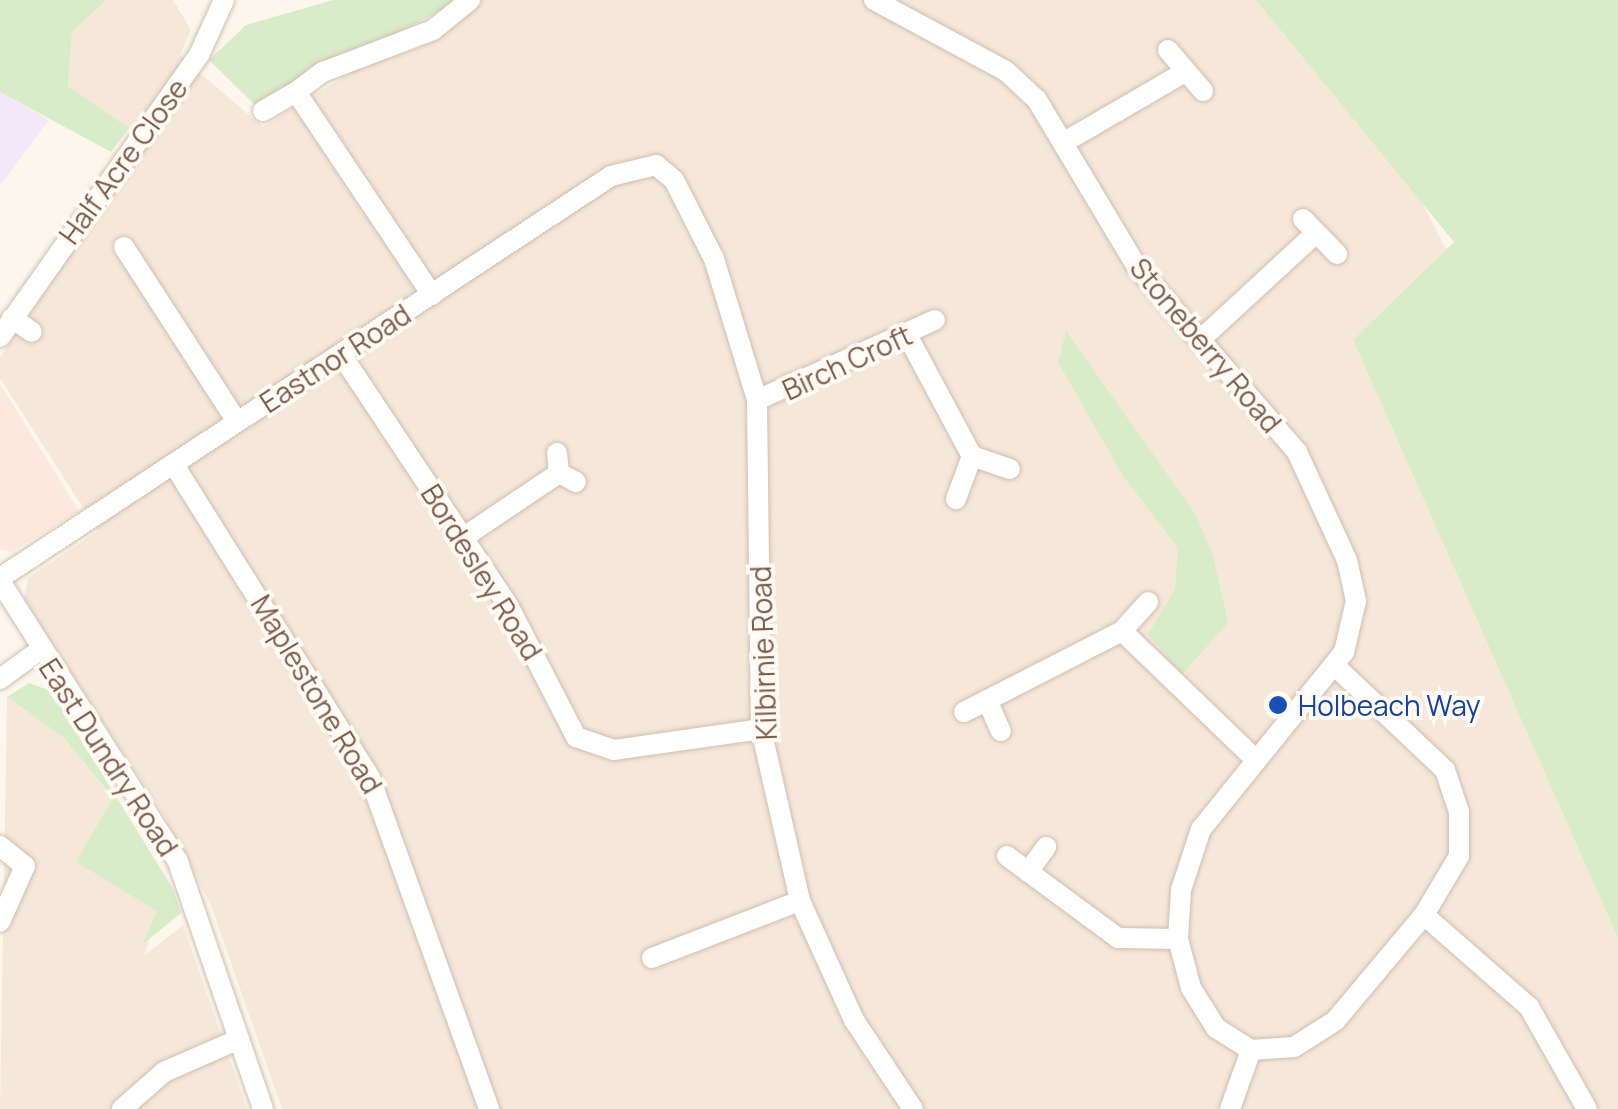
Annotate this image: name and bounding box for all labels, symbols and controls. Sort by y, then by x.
street label: Half Acre Close [52,72,194,250]
street label: Stoneberry Road [1123,251,1289,439]
street label: Eastnor Road [253,297,417,419]
street label: Birch Croft [777,317,917,407]
street label: Bordesley Road [415,478,549,666]
street label: Kilbirnie Road [743,565,783,741]
street label: Maplestone Road [245,589,389,799]
street label: East Dundry Road [33,652,185,862]
place label: Holbeach Way [1298,688,1481,722]
marker: Holbeach Way [1267,694,1289,716]

